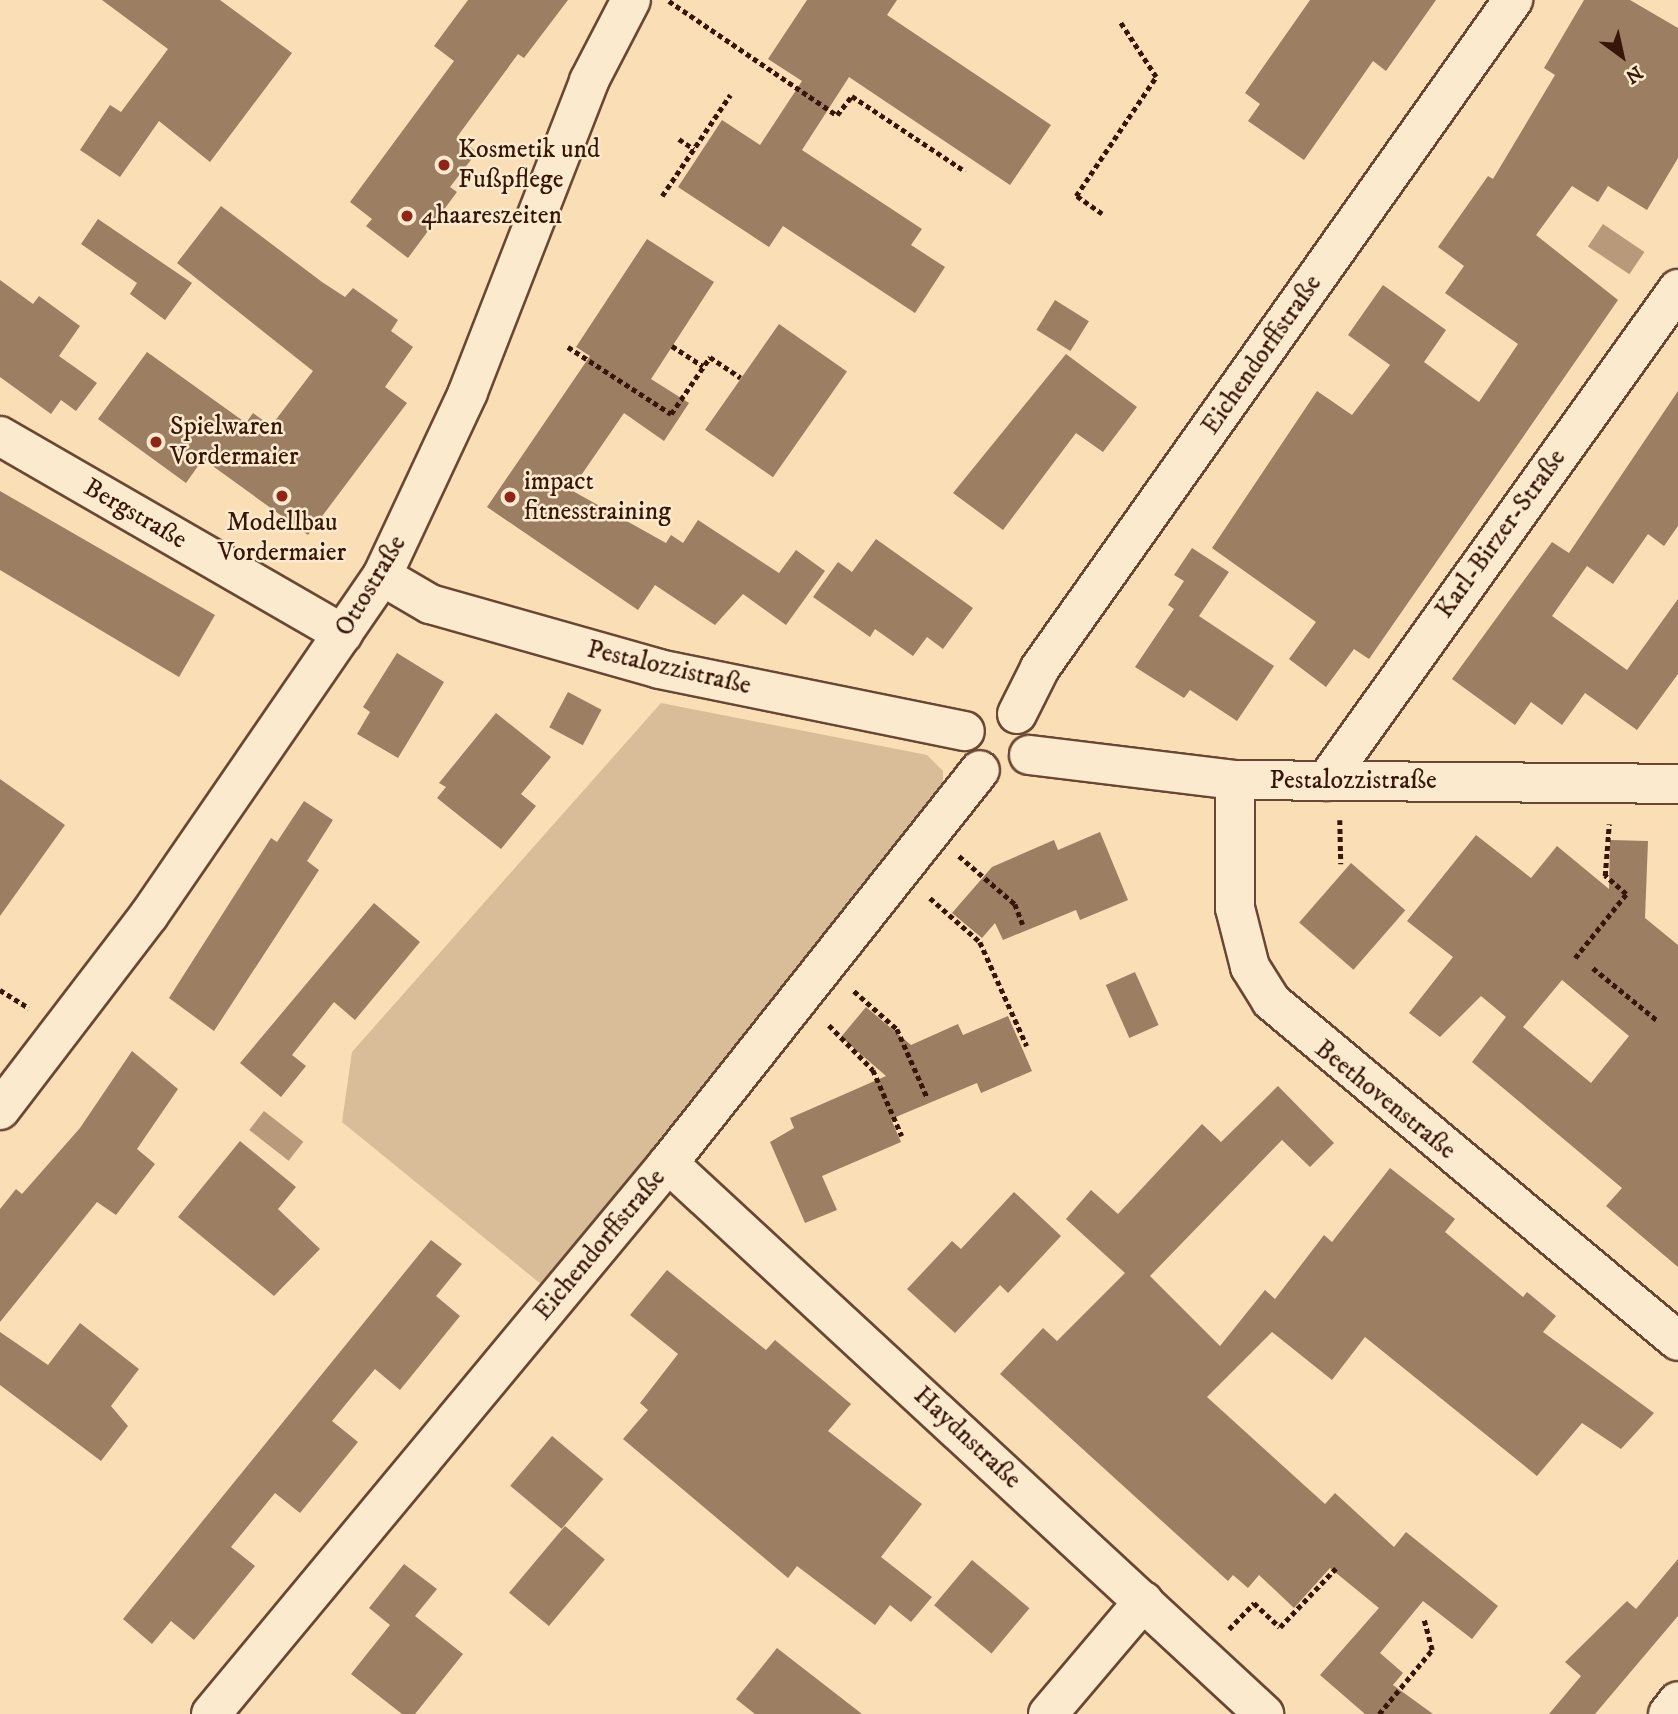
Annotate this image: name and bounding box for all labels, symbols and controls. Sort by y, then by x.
north arrow [1587,21,1657,91]
text: N [1621,60,1647,88]
place label: Kosmetik und Fußpflege [458,134,600,196]
marker: Kosmetik und Fußpflege [436,157,452,173]
place label: 4haareszeiten [421,200,562,232]
marker: 4haareszeiten [399,208,415,224]
street label: Eichendorffstraße [1195,269,1329,441]
place label: Spielwaren Vordermaier [170,411,298,472]
marker: Spielwaren Vordermaier [148,434,164,450]
street label: Karl-Birzer-Straße [1429,443,1573,625]
place label: impact fitnesstraining [524,466,671,528]
street label: Bergstraße [78,472,192,556]
marker: Modellbau Vordermaier [274,488,290,504]
marker: impact fitnesstraining [502,489,518,505]
place label: Modellbau Vordermaier [218,507,346,568]
street label: Ottostraße [329,530,413,642]
street label: Pestalozzistraße [584,634,754,702]
street label: Pestalozzistraße [1269,765,1437,797]
street label: Beethovenstraße [1308,1034,1462,1166]
street label: Eichendorffstraße [528,1163,672,1327]
street label: Haydnstraße [907,1380,1027,1496]

